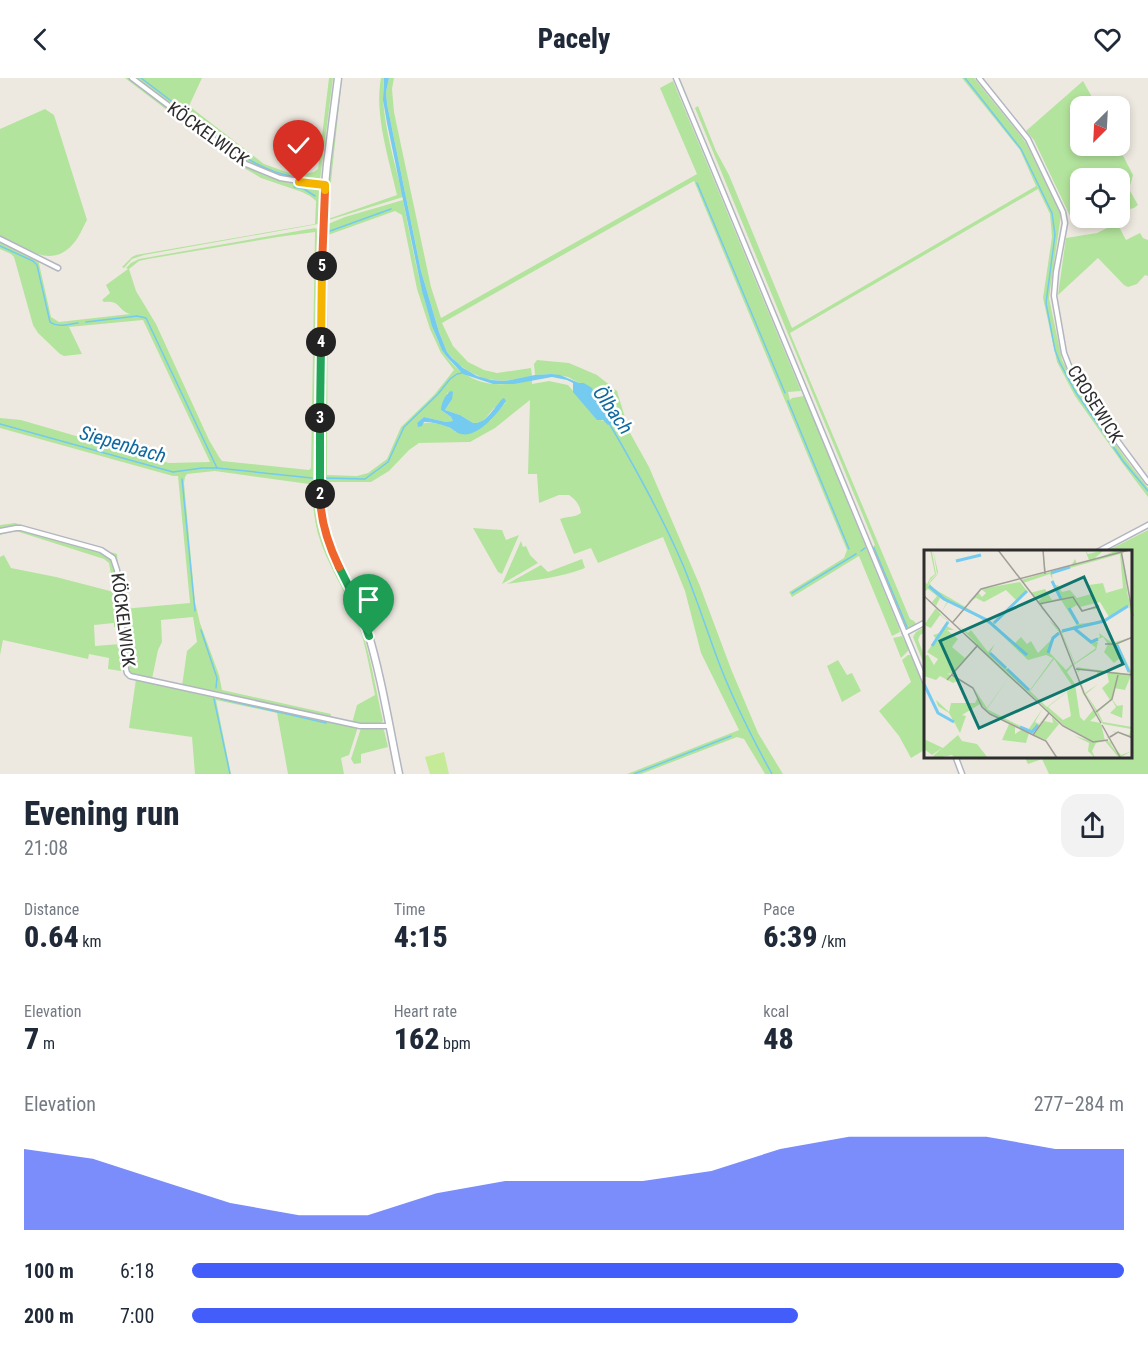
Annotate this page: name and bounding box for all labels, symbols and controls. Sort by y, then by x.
icon: back [24,23,57,56]
text: Pacely [538,23,610,55]
icon: heart [1091,23,1124,56]
north arrow [1070,96,1130,156]
map controls [1070,96,1130,228]
street label: KÖCKELWICK [164,97,253,170]
pin [273,120,324,182]
icon: check [282,129,315,162]
button: locate [1070,168,1130,228]
pin: 5 [307,251,337,281]
text: 5 [318,256,326,275]
pin: 4 [306,327,336,357]
text: 4 [317,332,325,351]
street label: CROSEWICK [1063,361,1128,446]
water label: Ölbach [588,381,638,439]
pin: 3 [305,403,335,433]
text: 3 [316,408,324,427]
water label: Siepenbach [77,420,169,468]
pin: 2 [305,479,335,509]
text: 2 [316,484,324,503]
inset map [924,550,1133,759]
street label: KÖCKELWICK [107,572,140,668]
pin [343,574,394,636]
icon: arrive [352,583,385,616]
text: Evening run [24,794,180,833]
button: share [1061,794,1124,857]
text: 21:08 [24,836,68,860]
text: Distance [24,900,79,919]
text: Time [394,900,425,919]
text: Pace [763,900,795,919]
text: 0.64 [24,919,79,954]
text: 4:15 [394,919,448,954]
text: 6:39 [763,919,818,954]
text: km [79,932,102,951]
text: /km [818,932,846,951]
text: Elevation [24,1002,82,1021]
text: Heart rate [394,1002,457,1021]
text: kcal [763,1002,789,1021]
text: 7 [24,1021,39,1056]
text: 162 [394,1021,439,1056]
text: 48 [763,1021,794,1056]
text: m [39,1034,55,1053]
text: bpm [439,1034,471,1053]
text: Elevation [24,1092,96,1116]
text: 277–284 m [1034,1092,1124,1116]
text: 100 m [24,1259,74,1283]
text: 6:18 [120,1259,154,1283]
text: 200 m [24,1304,74,1328]
text: 7:00 [120,1304,154,1328]

